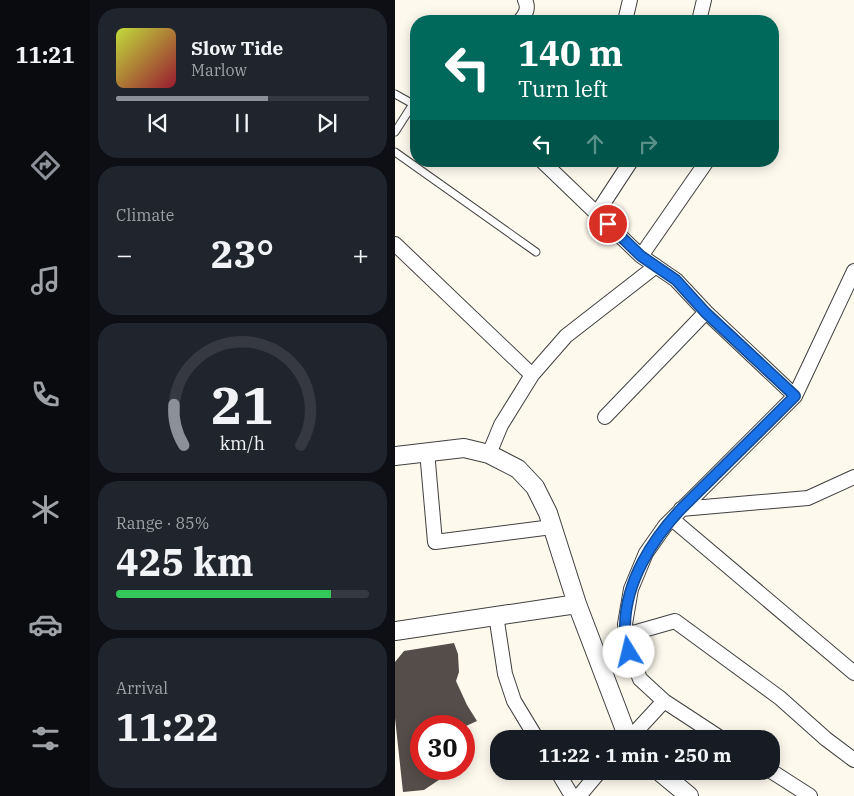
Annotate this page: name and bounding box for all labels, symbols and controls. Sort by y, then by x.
text: 140 m [518,30,623,76]
icon: left [435,35,500,100]
text: Slow Tide [191,36,283,60]
text: 11:21 [15,40,75,69]
text: Marlow [191,60,247,80]
text: Turn left [518,74,608,103]
icon: previous [144,109,172,137]
icon: pause [228,109,256,137]
icon: next [313,109,341,137]
icon: left [528,130,556,158]
icon: ahead [581,130,609,158]
icon: right [634,130,662,158]
icon: directions [28,148,63,183]
pin [587,203,629,245]
text: Climate [116,205,174,225]
icon: arrive [594,210,622,238]
text: 23° [211,229,274,278]
text: − [116,236,133,273]
text: + [352,236,369,273]
icon: music [28,263,63,298]
text: 21 [211,371,274,438]
icon: phone [28,377,63,412]
text: km/h [220,432,265,455]
icon: climate [28,492,63,527]
text: Range · 85% [116,513,209,533]
text: 425 km [116,537,254,586]
icon: car [28,607,63,642]
position arrow [602,625,654,677]
text: Arrival [116,678,168,698]
text: 11:22 [116,702,219,751]
speed limit sign: 30 [410,715,475,780]
icon: filters [28,721,63,756]
text: 11:22 · 1 min · 250 m [539,743,731,767]

